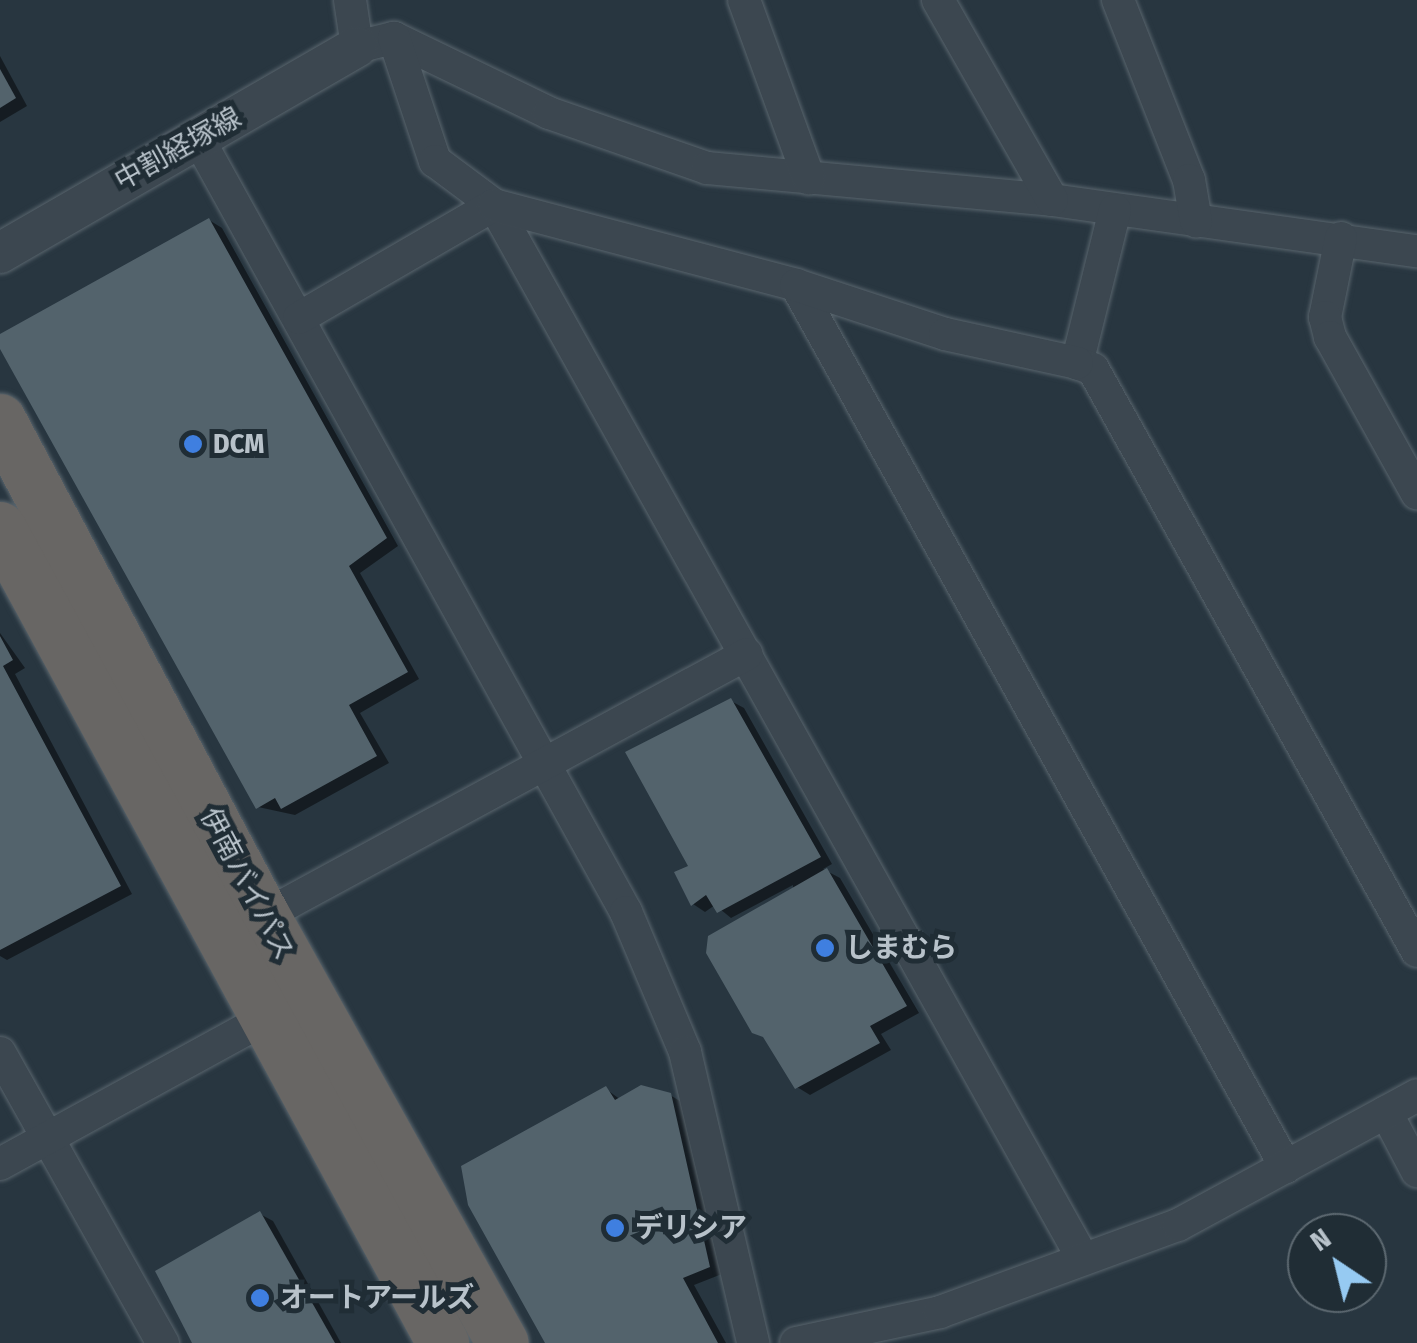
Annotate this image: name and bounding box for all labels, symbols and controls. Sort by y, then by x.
street label: 中割経塚線 [109,100,247,198]
place label: DCM [213,427,264,461]
marker: DCM [182,433,204,455]
street label: 伊南バイパス [193,802,301,966]
place label: しまむら [845,931,957,965]
marker: しまむら [814,937,836,959]
place label: デリシア [635,1211,747,1245]
north arrow [1287,1213,1387,1313]
marker: デリシア [604,1217,626,1239]
text: N [1304,1221,1337,1258]
place label: オートアールズ [280,1281,474,1315]
marker: オートアールズ [249,1287,271,1309]

